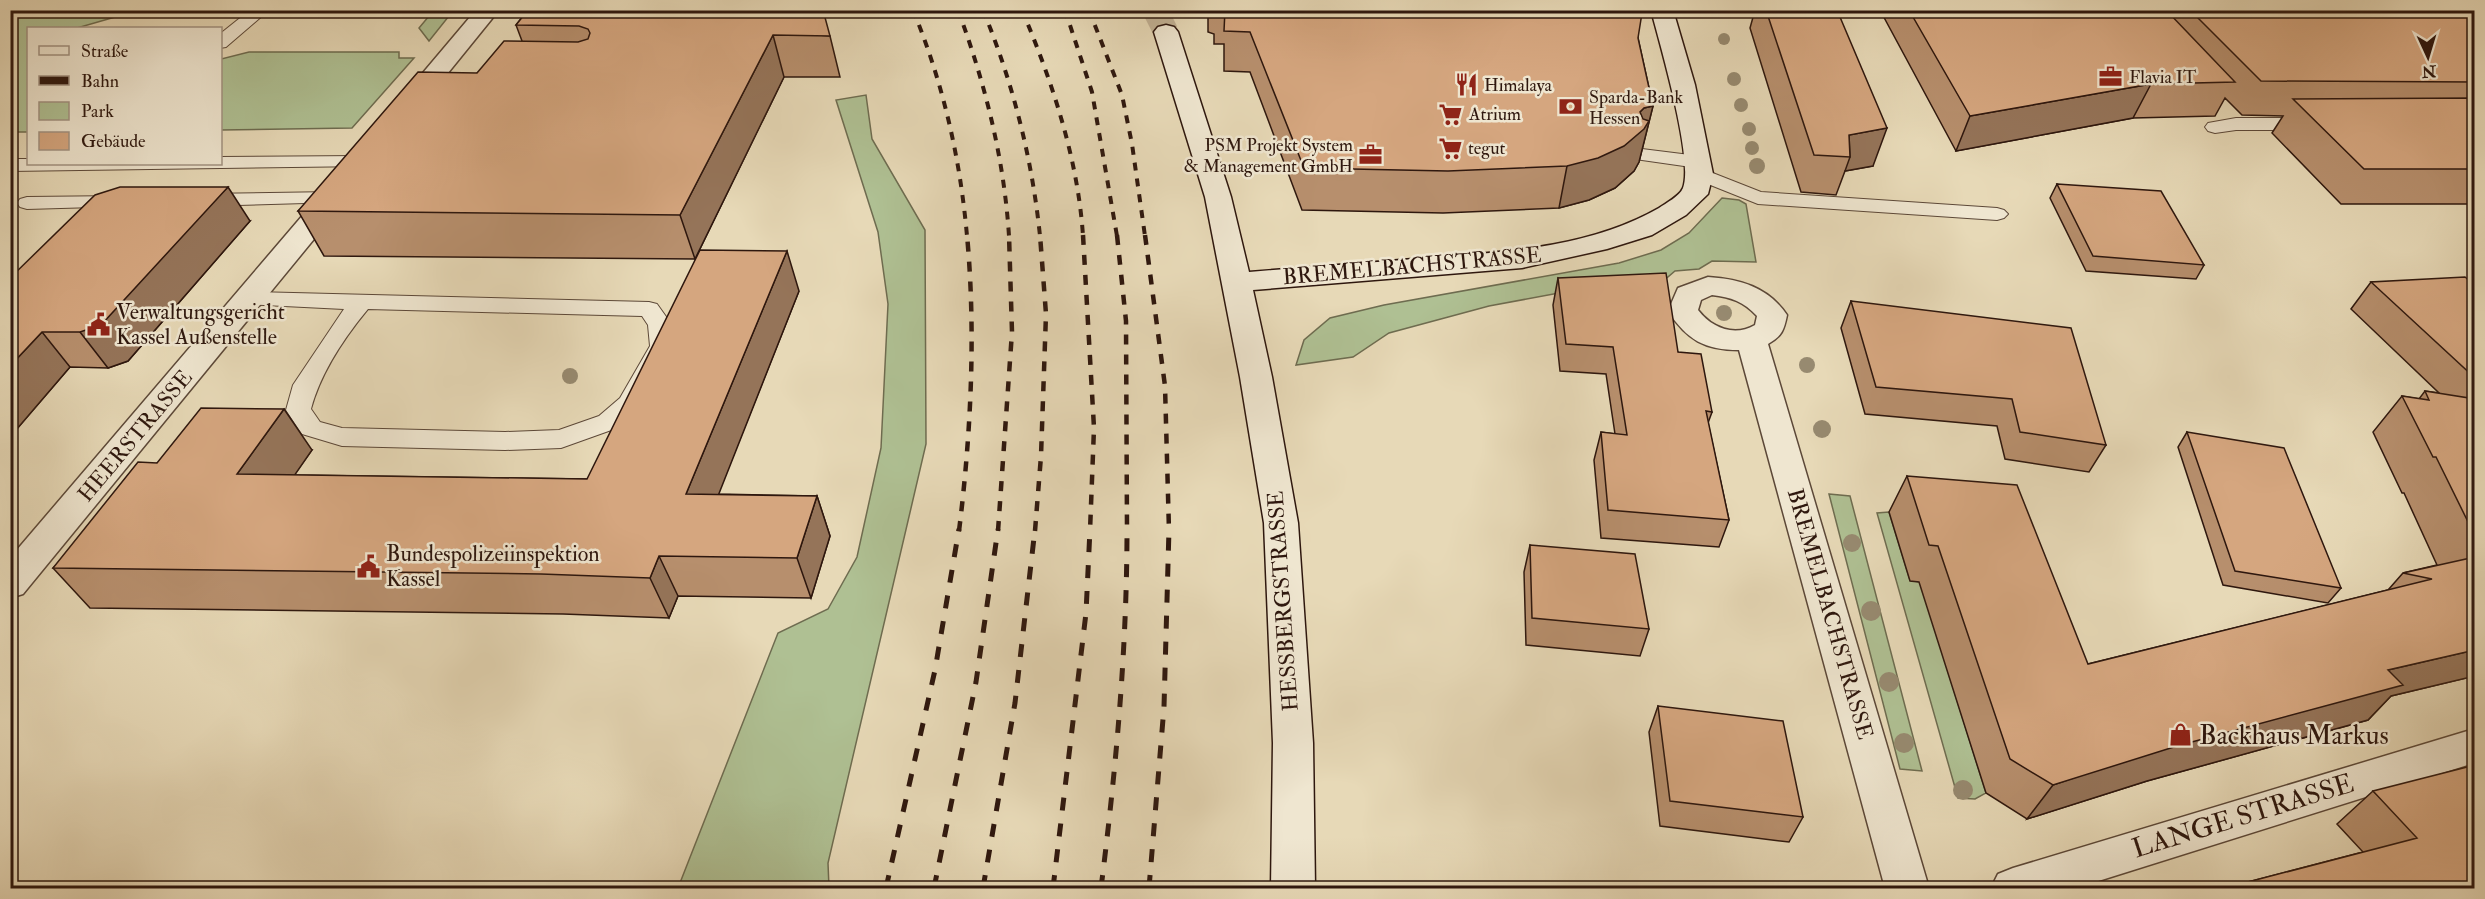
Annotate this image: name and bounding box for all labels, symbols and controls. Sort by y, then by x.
legend [27,27,222,165]
north arrow [2398,27,2458,87]
text: Straße [81,40,129,63]
text: N [2420,60,2438,81]
office icon: Flavia IT [2098,64,2124,90]
place label: Flavia IT [2129,66,2197,89]
text: Bahn [81,70,119,93]
restaurant icon: Himalaya [1453,72,1479,98]
place label: Himalaya [1484,74,1553,97]
place label: Sparda-Bank Hessen [1589,86,1683,130]
bank icon: Sparda-Bank Hessen [1558,94,1584,120]
text: Park [81,100,114,123]
supermarket icon: Atrium [1438,101,1464,127]
place label: Atrium [1468,103,1521,126]
text: Gebäude [81,130,146,153]
place label: PSM Projekt System & Management GmbH [1184,134,1353,178]
supermarket icon: tegut [1437,135,1463,161]
place label: tegut [1468,137,1506,160]
office icon: PSM Projekt System & Management GmbH [1358,142,1384,168]
street label: BREMELBACHSTRASSE [1281,241,1543,291]
place label: Verwaltungsgericht Kassel Außenstelle [116,298,285,351]
public building icon: Verwaltungsgericht Kassel Außenstelle [85,312,111,338]
street label: HEERSTRASSE [72,364,199,508]
street label: BREMELBACHSTRASSE [1781,485,1879,743]
street label: HESSBERGSTRASSE [1261,490,1305,712]
place label: Bundespolizeiinspektion Kassel [386,540,600,593]
public building icon: Bundespolizeiinspektion Kassel [355,554,381,580]
place label: Backhaus Markus [2199,719,2389,752]
shop icon: Backhaus Markus [2168,722,2194,748]
street label: LANGE STRASSE [2128,767,2358,865]

